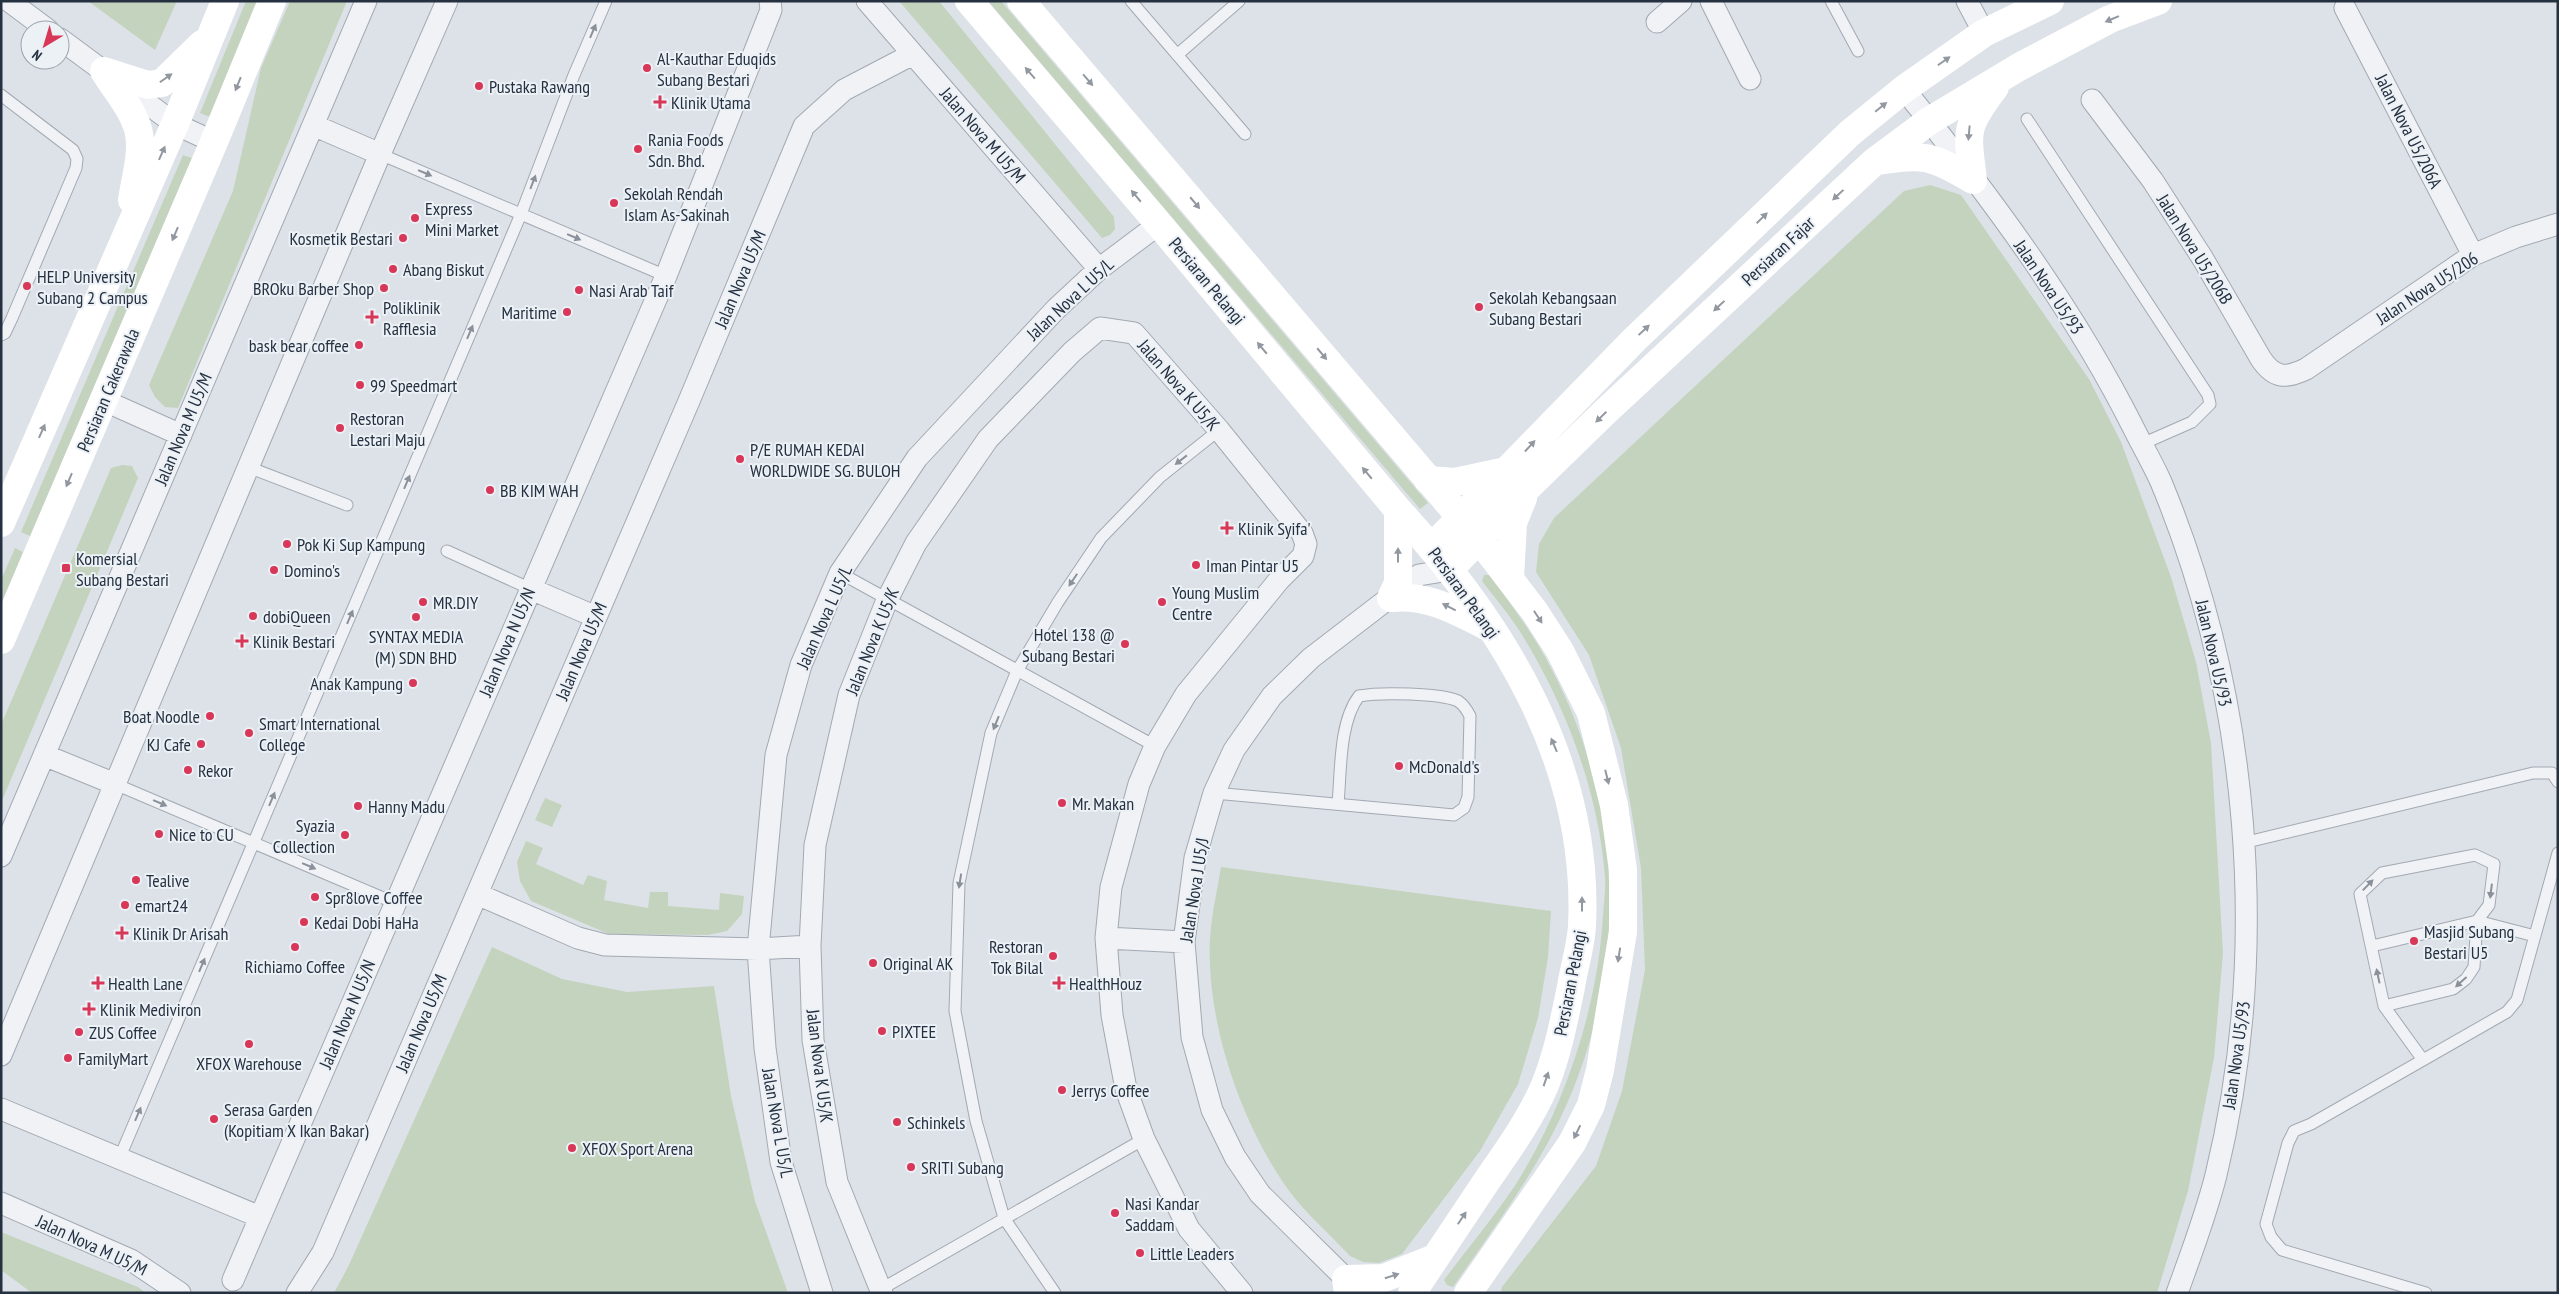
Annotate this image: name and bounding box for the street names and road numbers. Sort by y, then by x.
street label: Jalan Nova U5/206A [2370,69,2448,193]
street label: Jalan Nova M U5/M [934,82,1031,188]
street label: Jalan Nova U5/206B [2151,189,2238,308]
street label: Persiaran Fajar [1737,211,1819,291]
street label: Jalan Nova U5/M [709,227,771,332]
street label: Persiaran Pelangi [1164,233,1250,329]
street label: Jalan Nova U5/93 [2008,235,2089,339]
street label: Jalan Nova U5/206 [2371,246,2482,330]
street label: Jalan Nova L U5/L [1021,252,1119,346]
street label: Persiaran Cakerawala [72,325,144,455]
street label: Jalan Nova K U5/K [1132,334,1225,436]
street label: Jalan Nova M U5/M [149,370,217,489]
street label: Persiaran Pelangi [1423,543,1505,643]
street label: Jalan Nova L U5/L [791,561,857,673]
street label: Jalan Nova N U5/N [473,584,540,701]
street label: Jalan Nova K U5/K [840,584,904,699]
street label: Jalan Nova U5/93 [2190,596,2237,709]
street label: Jalan Nova U5/M [550,599,612,704]
street label: Jalan Nova J U5/J [1174,836,1214,945]
street label: Persiaran Pelangi [1549,928,1591,1038]
street label: Jalan Nova N U5/N [313,956,380,1073]
street label: Jalan Nova U5/M [390,971,452,1076]
street label: Jalan Nova U5/93 [2217,999,2255,1112]
street label: Jalan Nova K U5/K [802,1007,838,1124]
street label: Jalan Nova L U5/L [757,1065,799,1180]
street label: Jalan Nova M U5/M [32,1209,151,1281]

